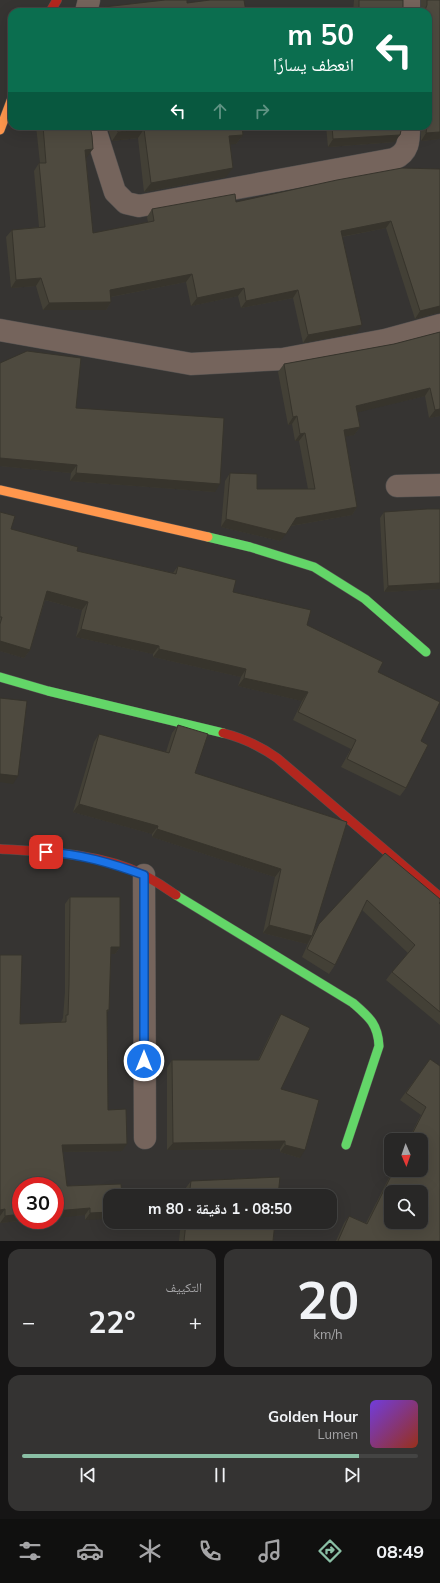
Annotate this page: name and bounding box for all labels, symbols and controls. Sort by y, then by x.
text: 50 m [288,17,354,52]
icon: left [368,24,420,76]
text: انعطف يسارًا [273,53,354,76]
icon: left [167,100,189,122]
icon: ahead [209,100,231,122]
icon: right [251,100,273,122]
pin [29,835,63,869]
icon: arrive [35,841,57,863]
position arrow [123,1040,165,1082]
north arrow [384,1133,428,1177]
map controls [384,1133,428,1229]
speed limit sign: 30 [12,1177,64,1229]
button: search [384,1185,428,1229]
text: 08:50 · 1 دقيقة · 80 m [148,1199,292,1218]
text: 20 [297,1267,359,1332]
text: التكييف [166,1279,202,1295]
text: 22° [88,1303,136,1341]
text: − [22,1308,35,1336]
text: + [189,1308,202,1336]
text: km/h [313,1326,343,1342]
text: Golden Hour [268,1407,358,1426]
text: Lumen [317,1426,358,1442]
icon: previous [77,1464,99,1486]
icon: pause [209,1464,231,1486]
icon: next [341,1464,363,1486]
icon: filters [16,1537,44,1565]
icon: car [76,1537,104,1565]
icon: climate [136,1537,164,1565]
icon: phone [196,1537,224,1565]
icon: music [256,1537,284,1565]
icon: directions [316,1537,344,1565]
text: 08:49 [376,1540,424,1563]

